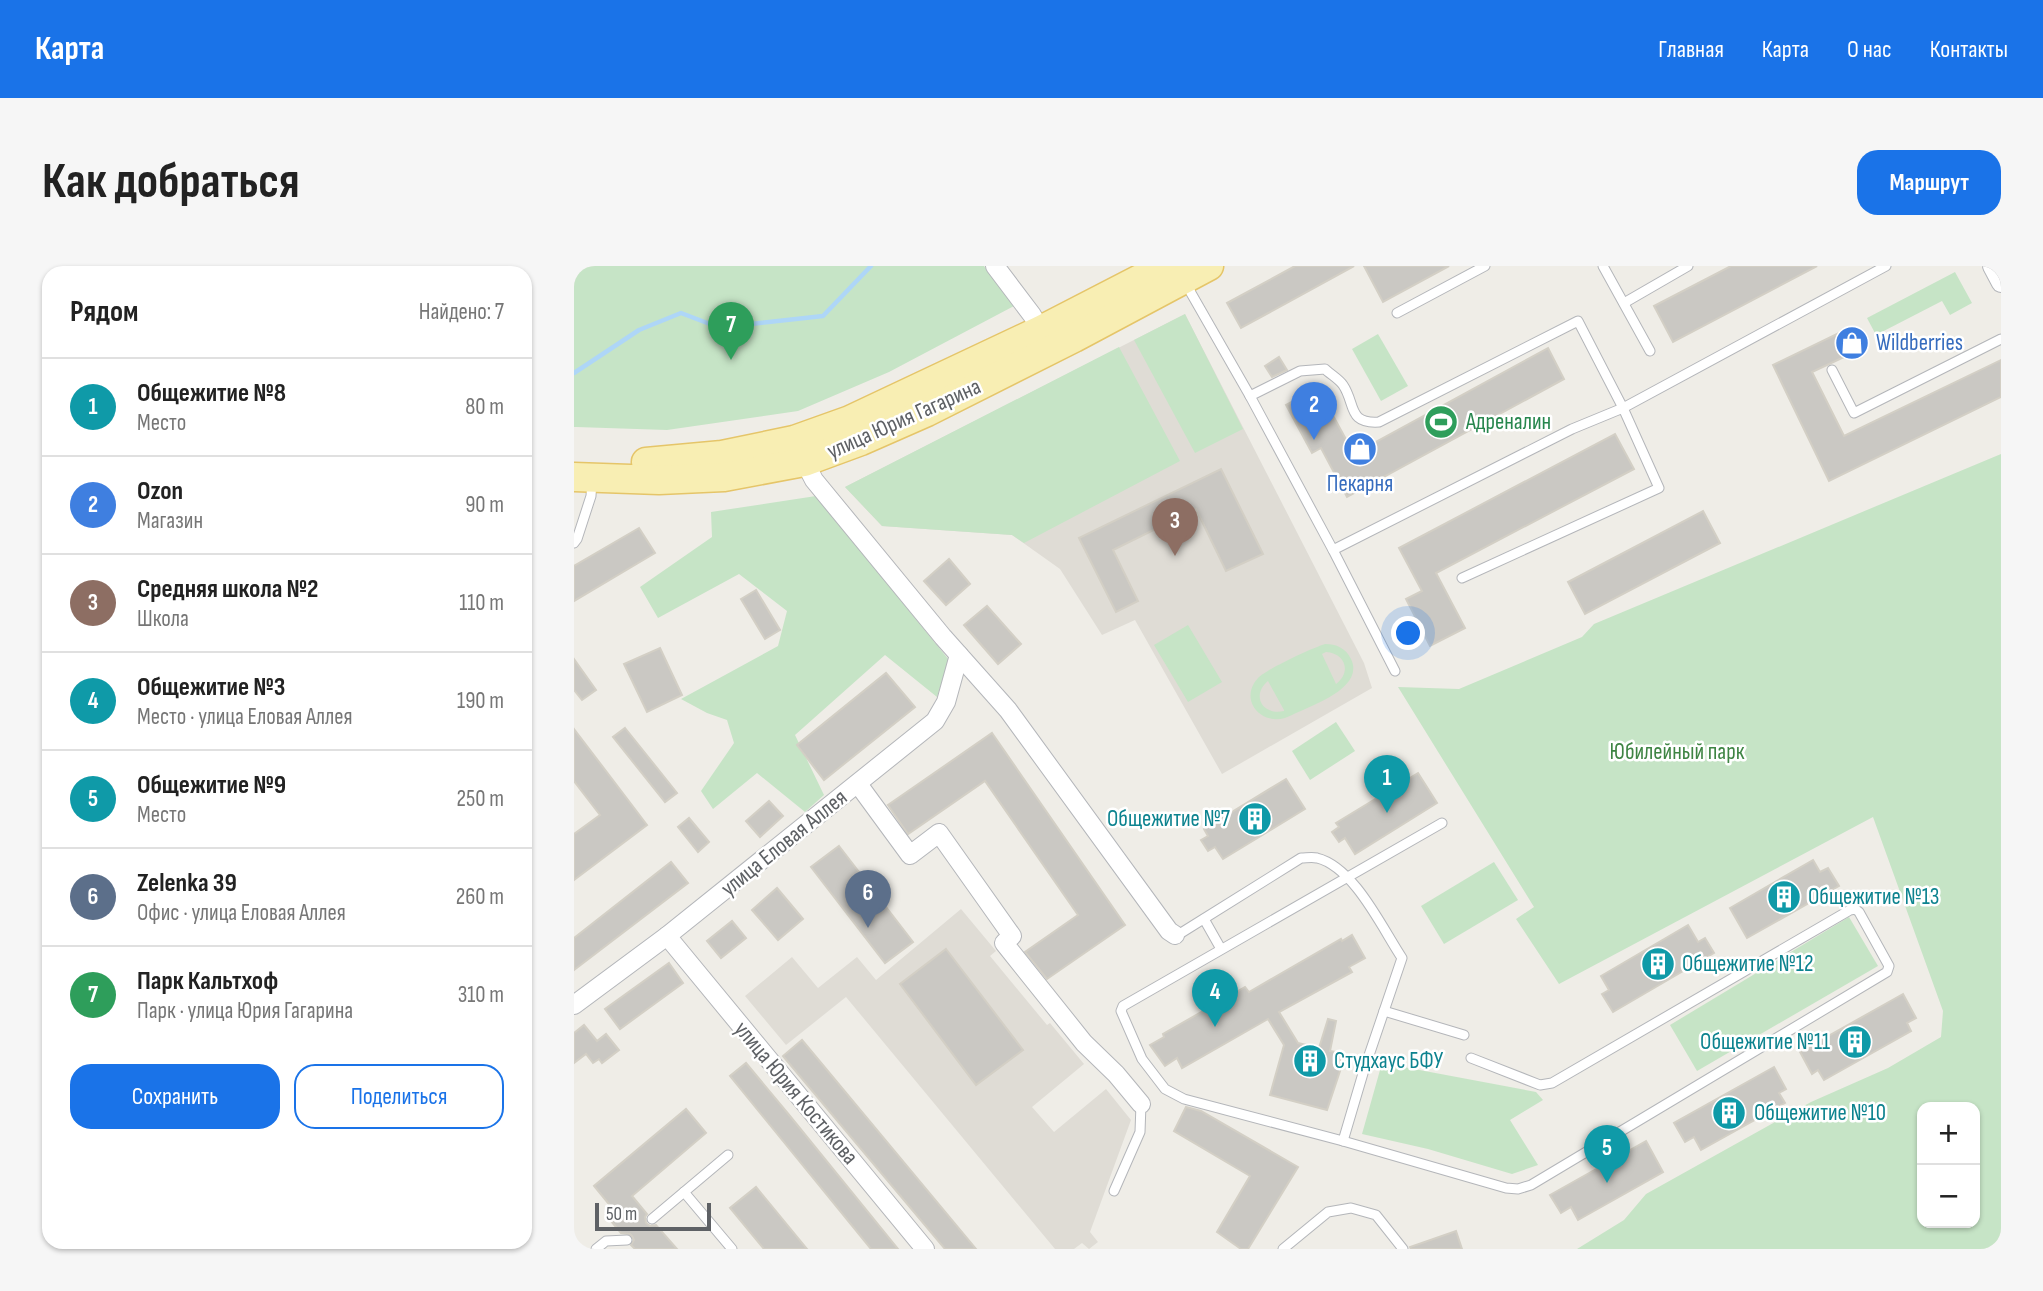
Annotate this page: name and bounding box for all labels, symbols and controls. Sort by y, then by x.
text: Карта [35,29,104,69]
text: Главная [1658,35,1724,64]
text: Карта [1762,35,1809,64]
text: О нас [1847,35,1892,64]
text: Контакты [1930,35,2008,64]
button: Маршрут [1857,150,2001,215]
text: Как добраться [42,153,300,212]
text: Рядом [70,294,138,330]
text: Найдено: 7 [419,298,504,326]
pin: 7 [708,302,754,360]
shop icon: Wildberries [1833,324,1871,362]
place label: Wildberries [1876,329,1963,357]
street label: улица Юрия Гагарина [823,373,985,465]
text: Общежитие №8 [137,378,286,409]
pin: 2 [1291,382,1337,440]
text: 1 [88,393,98,421]
text: 80 m [465,393,504,421]
sports icon: Адреналин [1422,403,1460,441]
place label: Адреналин [1465,408,1551,436]
text: Место [137,409,186,437]
shop icon: Пекарня [1341,430,1379,468]
place label: Пекарня [1327,470,1393,498]
text: Ozon [137,476,183,507]
text: 2 [88,491,98,519]
text: 90 m [465,491,504,519]
pin: 3 [1152,498,1198,556]
text: Магазин [137,507,203,535]
text: Средняя школа №2 [137,574,318,605]
text: 3 [88,589,98,617]
text: 110 m [459,589,504,617]
text: Школа [137,605,189,633]
your location [1391,616,1425,650]
text: Общежитие №3 [137,672,285,703]
text: 4 [88,687,98,715]
text: 190 m [457,687,504,715]
text: Место · улица Еловая Аллея [137,703,353,731]
park label: Юбилейный парк [1610,738,1745,766]
pin: 1 [1364,755,1410,813]
text: Общежитие №9 [137,770,286,801]
street label: улица Еловая Аллея [715,784,853,902]
text: 5 [88,785,98,813]
text: 250 m [457,785,504,813]
building icon: Общежитие №7 [1236,800,1274,838]
text: Место [137,801,186,829]
place label: Общежитие №7 [1107,805,1230,833]
text: Zelenka 39 [137,868,237,899]
pin: 6 [845,870,891,928]
building icon: Общежитие №13 [1765,878,1803,916]
text: 6 [88,883,98,911]
text: 260 m [456,883,504,911]
place label: Общежитие №13 [1808,883,1939,911]
text: Офис · улица Еловая Аллея [137,899,346,927]
building icon: Общежитие №12 [1639,945,1677,983]
place label: Общежитие №12 [1682,950,1814,978]
text: Парк Кальтхоф [137,966,278,997]
pin: 4 [1192,969,1238,1027]
text: 7 [88,981,98,1009]
text: 310 m [458,981,504,1009]
text: Парк · улица Юрия Гагарина [137,997,353,1025]
street label: улица Юрия Костикова [728,1016,864,1170]
building icon: Общежитие №11 [1836,1023,1874,1061]
place label: Общежитие №11 [1700,1028,1830,1056]
building icon: Студхаус БФУ [1291,1042,1329,1080]
place label: Студхаус БФУ [1334,1047,1443,1075]
button: Сохранить [70,1064,280,1129]
button: Поделиться [294,1064,504,1129]
building icon: Общежитие №10 [1710,1094,1748,1132]
place label: Общежитие №10 [1754,1099,1886,1127]
map controls [1917,1102,1980,1228]
button: + [1917,1102,1980,1165]
pin: 5 [1584,1125,1630,1183]
button: − [1917,1165,1980,1228]
scale bar [595,1200,710,1232]
text: 50 m [606,1203,637,1226]

